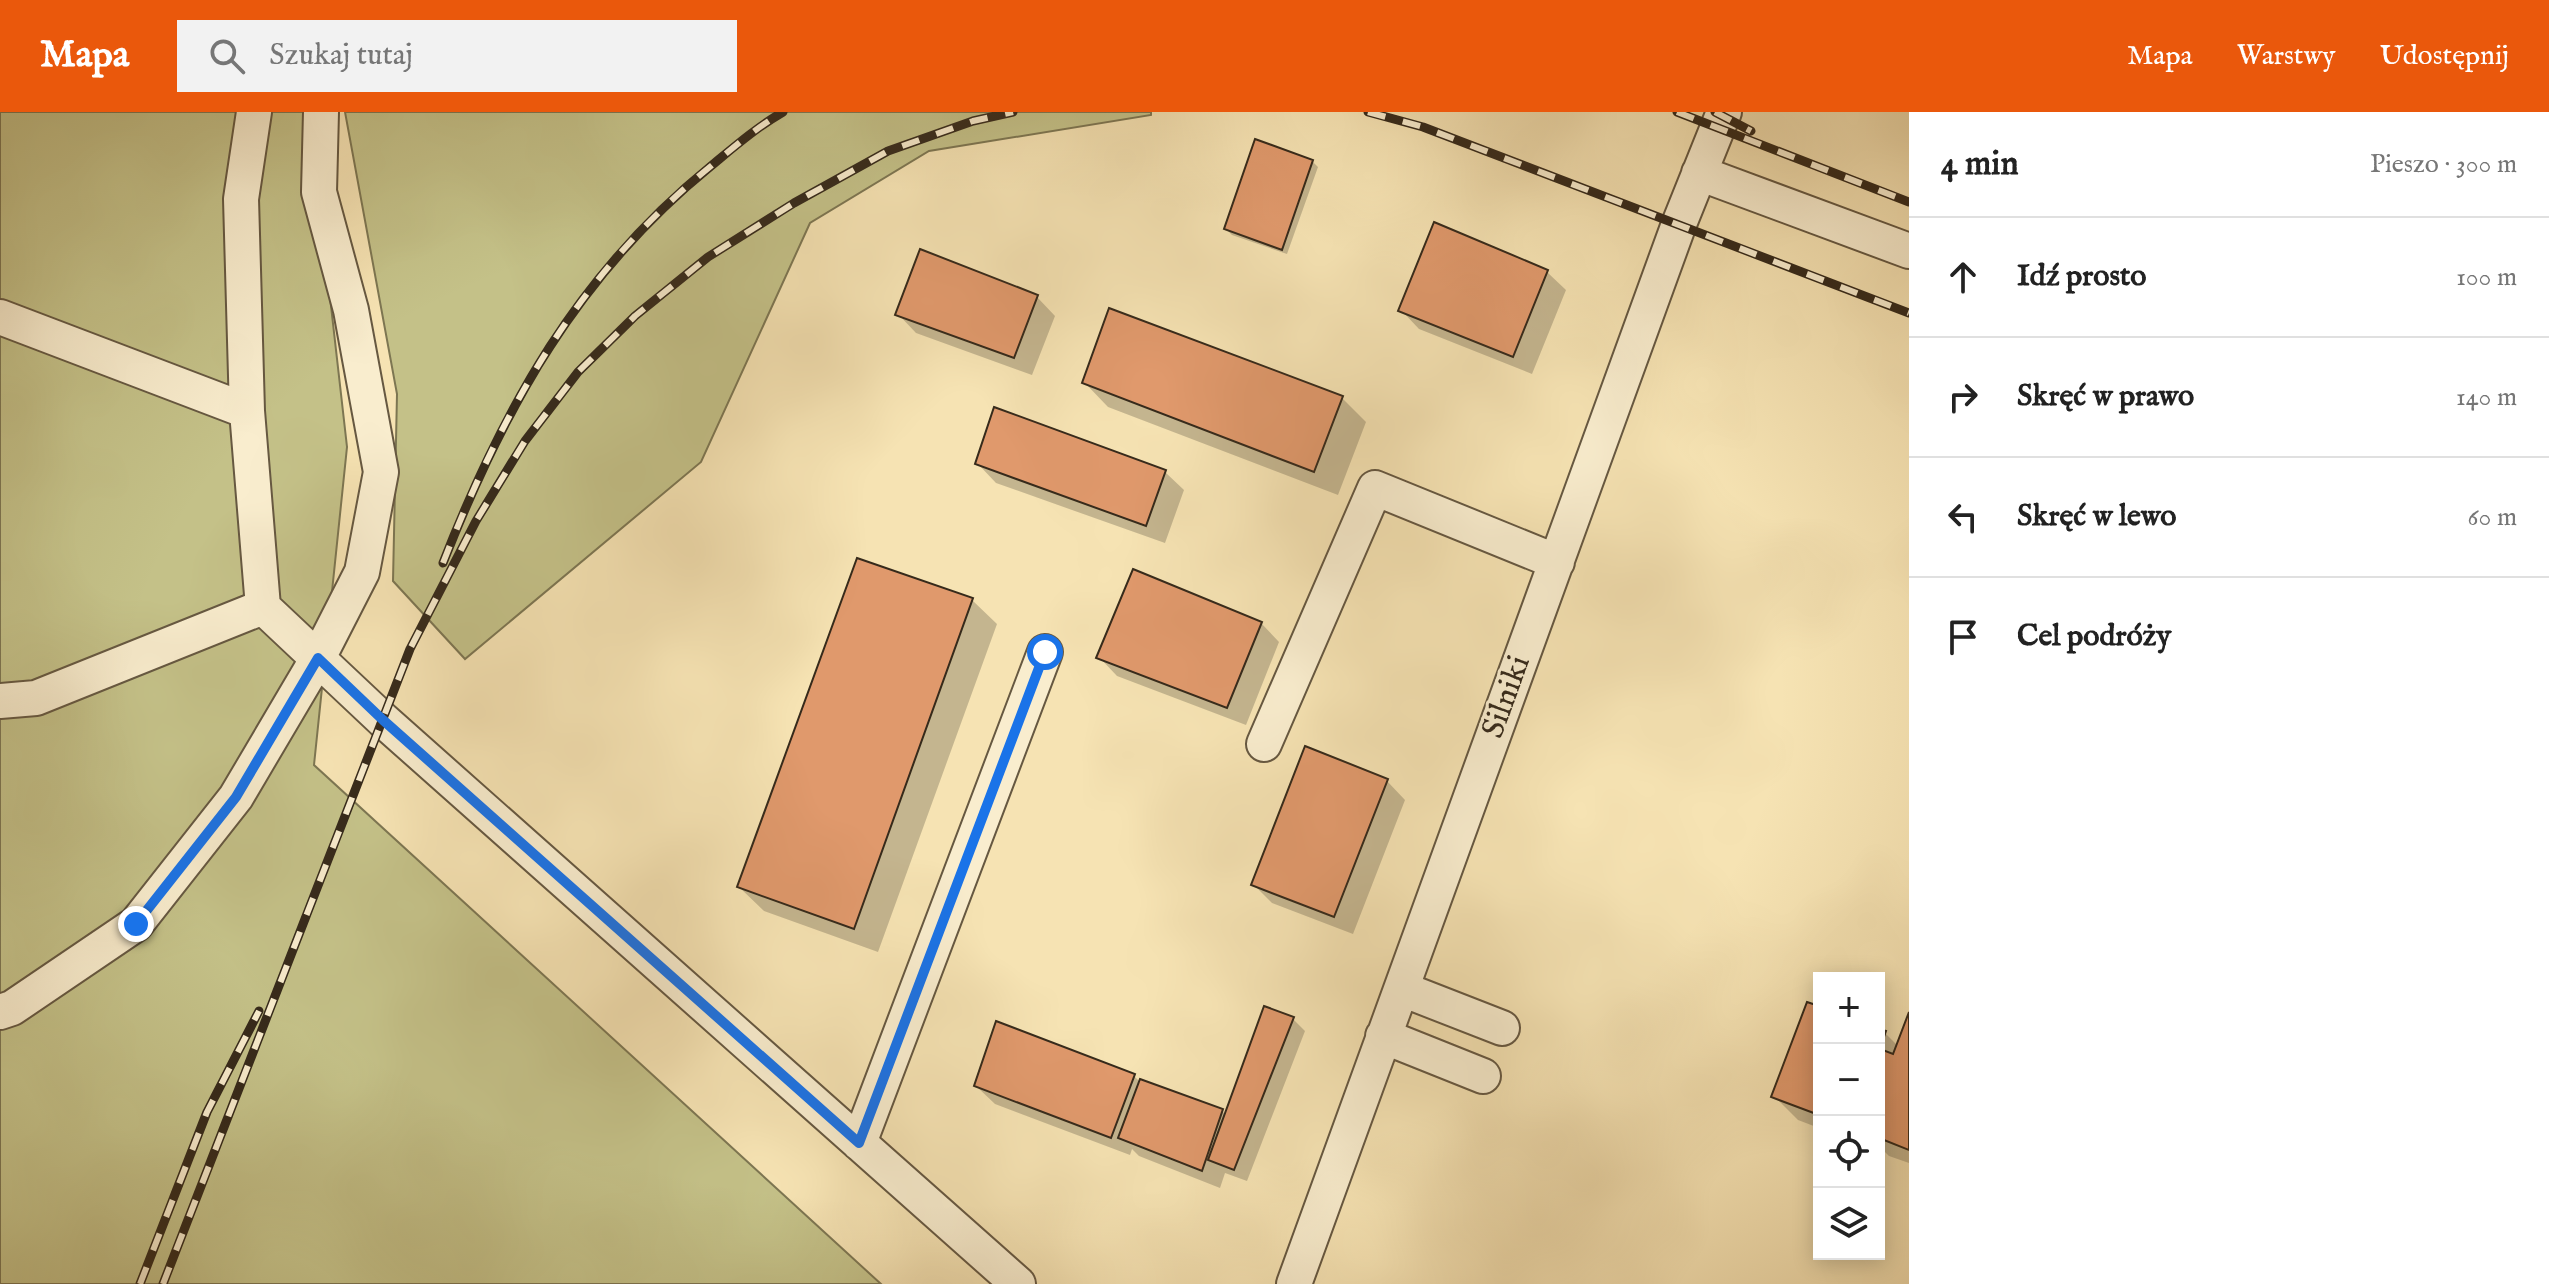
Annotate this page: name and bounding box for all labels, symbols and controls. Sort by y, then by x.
search box [177,20,737,92]
text: Mapa [40,32,129,80]
icon: search [205,34,249,78]
text: Szukaj tutaj [269,37,413,75]
text: Mapa [2127,39,2193,74]
text: Warstwy [2237,39,2336,74]
text: Udostępnij [2380,39,2509,74]
text: 4 min [1941,143,2019,186]
text: Pieszo · 300 m [2370,148,2517,181]
icon: ahead [1941,255,1985,299]
text: Idź prosto [2017,258,2146,296]
text: 100 m [2456,261,2517,294]
icon: right [1941,375,1985,419]
text: Skręć w prawo [2017,378,2194,416]
text: 140 m [2456,381,2517,414]
icon: left [1941,495,1985,539]
text: Skręć w lewo [2017,498,2176,536]
text: 60 m [2468,501,2517,534]
icon: arrive [1941,615,1985,659]
text: Cel podróży [2017,618,2171,656]
route start [1027,634,1063,670]
street label: Silniki [1473,650,1541,744]
route end [118,906,154,942]
map controls [1813,972,1885,1260]
button: + [1813,972,1885,1044]
button: − [1813,1044,1885,1116]
button: locate [1813,1116,1885,1188]
button: layers [1813,1188,1885,1260]

